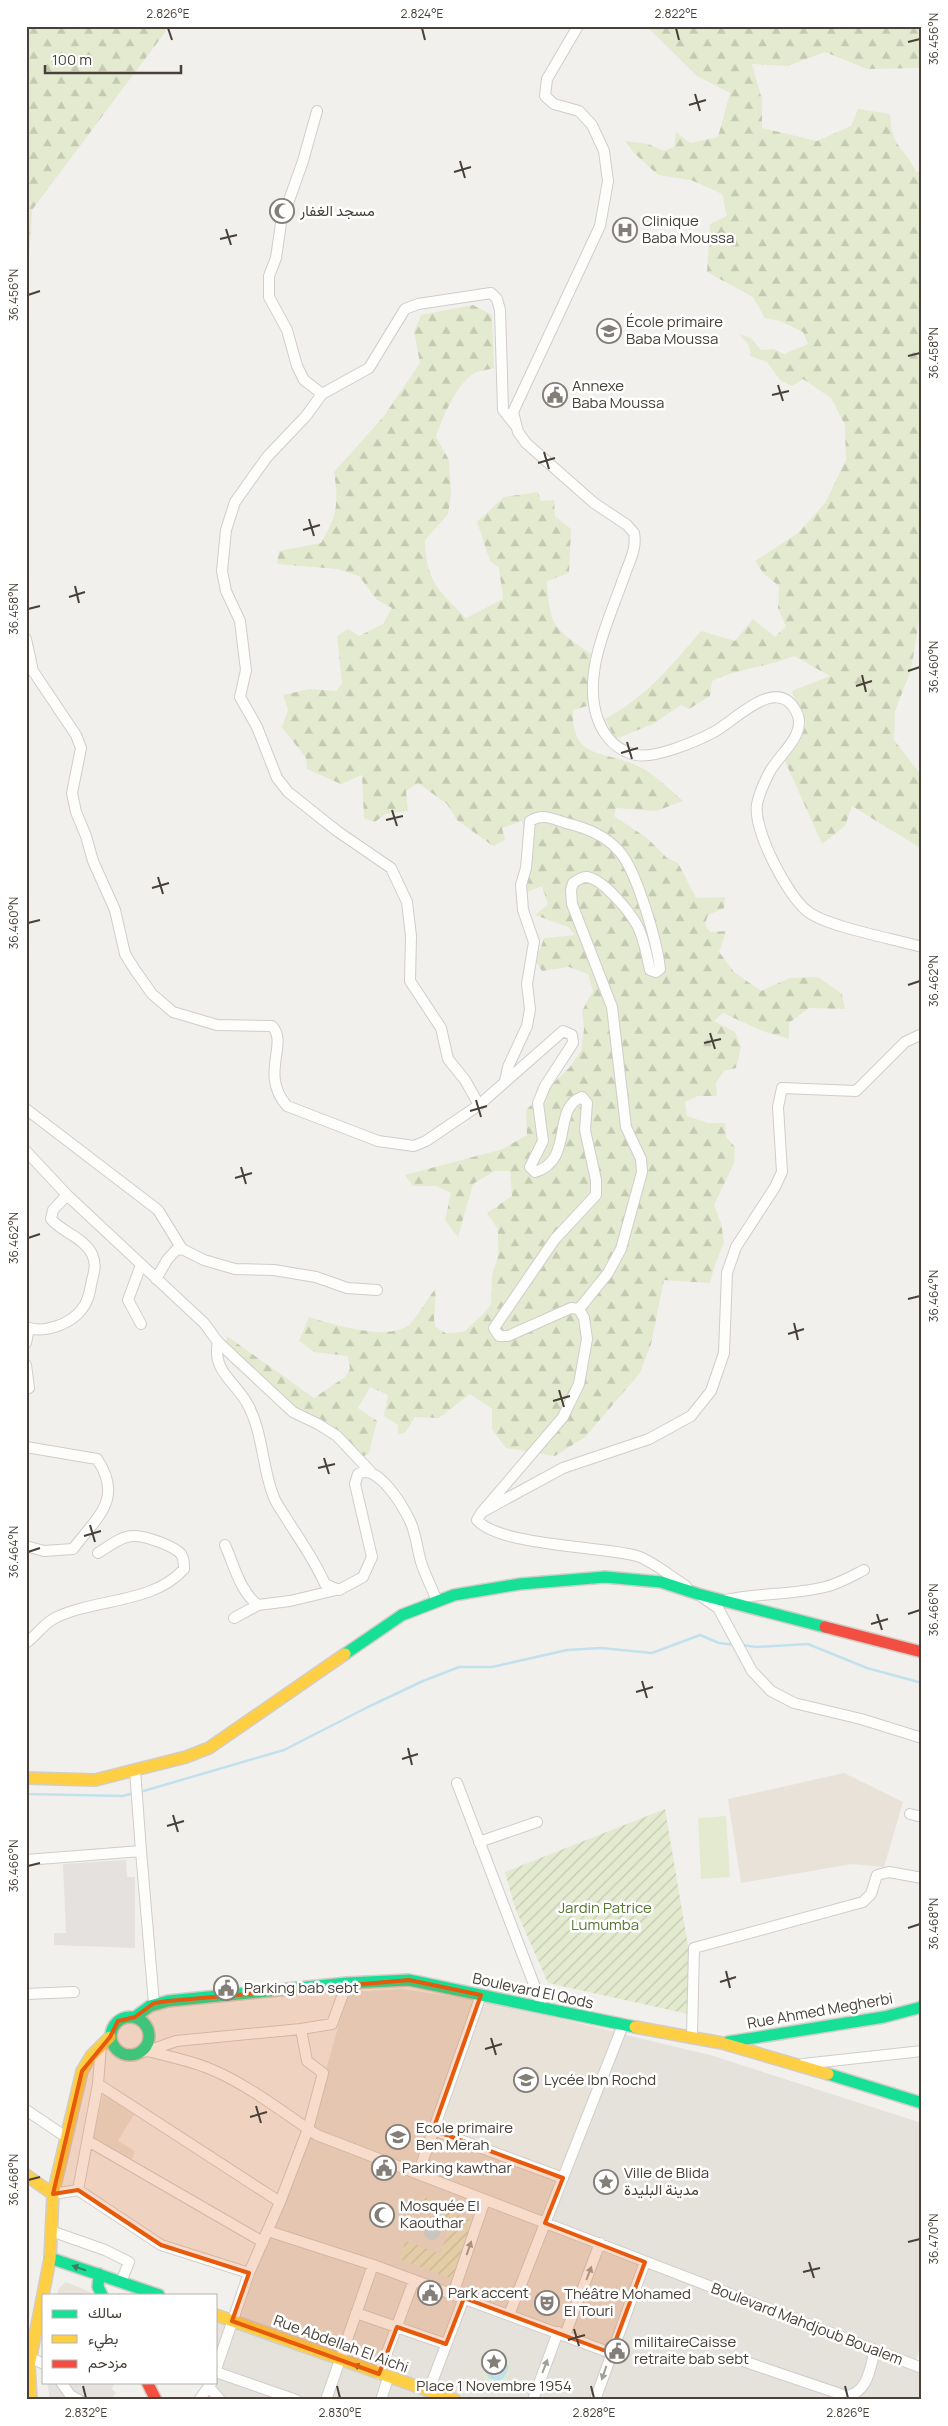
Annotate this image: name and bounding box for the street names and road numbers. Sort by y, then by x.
street label: Boulevard El Qods [471,1967,596,2014]
street label: Rue Ahmed Megherbi [745,1987,894,2034]
street label: Boulevard Mahdjoub Boualem [708,2277,906,2370]
street label: Rue Abdellah El Aichi [271,2309,412,2378]

